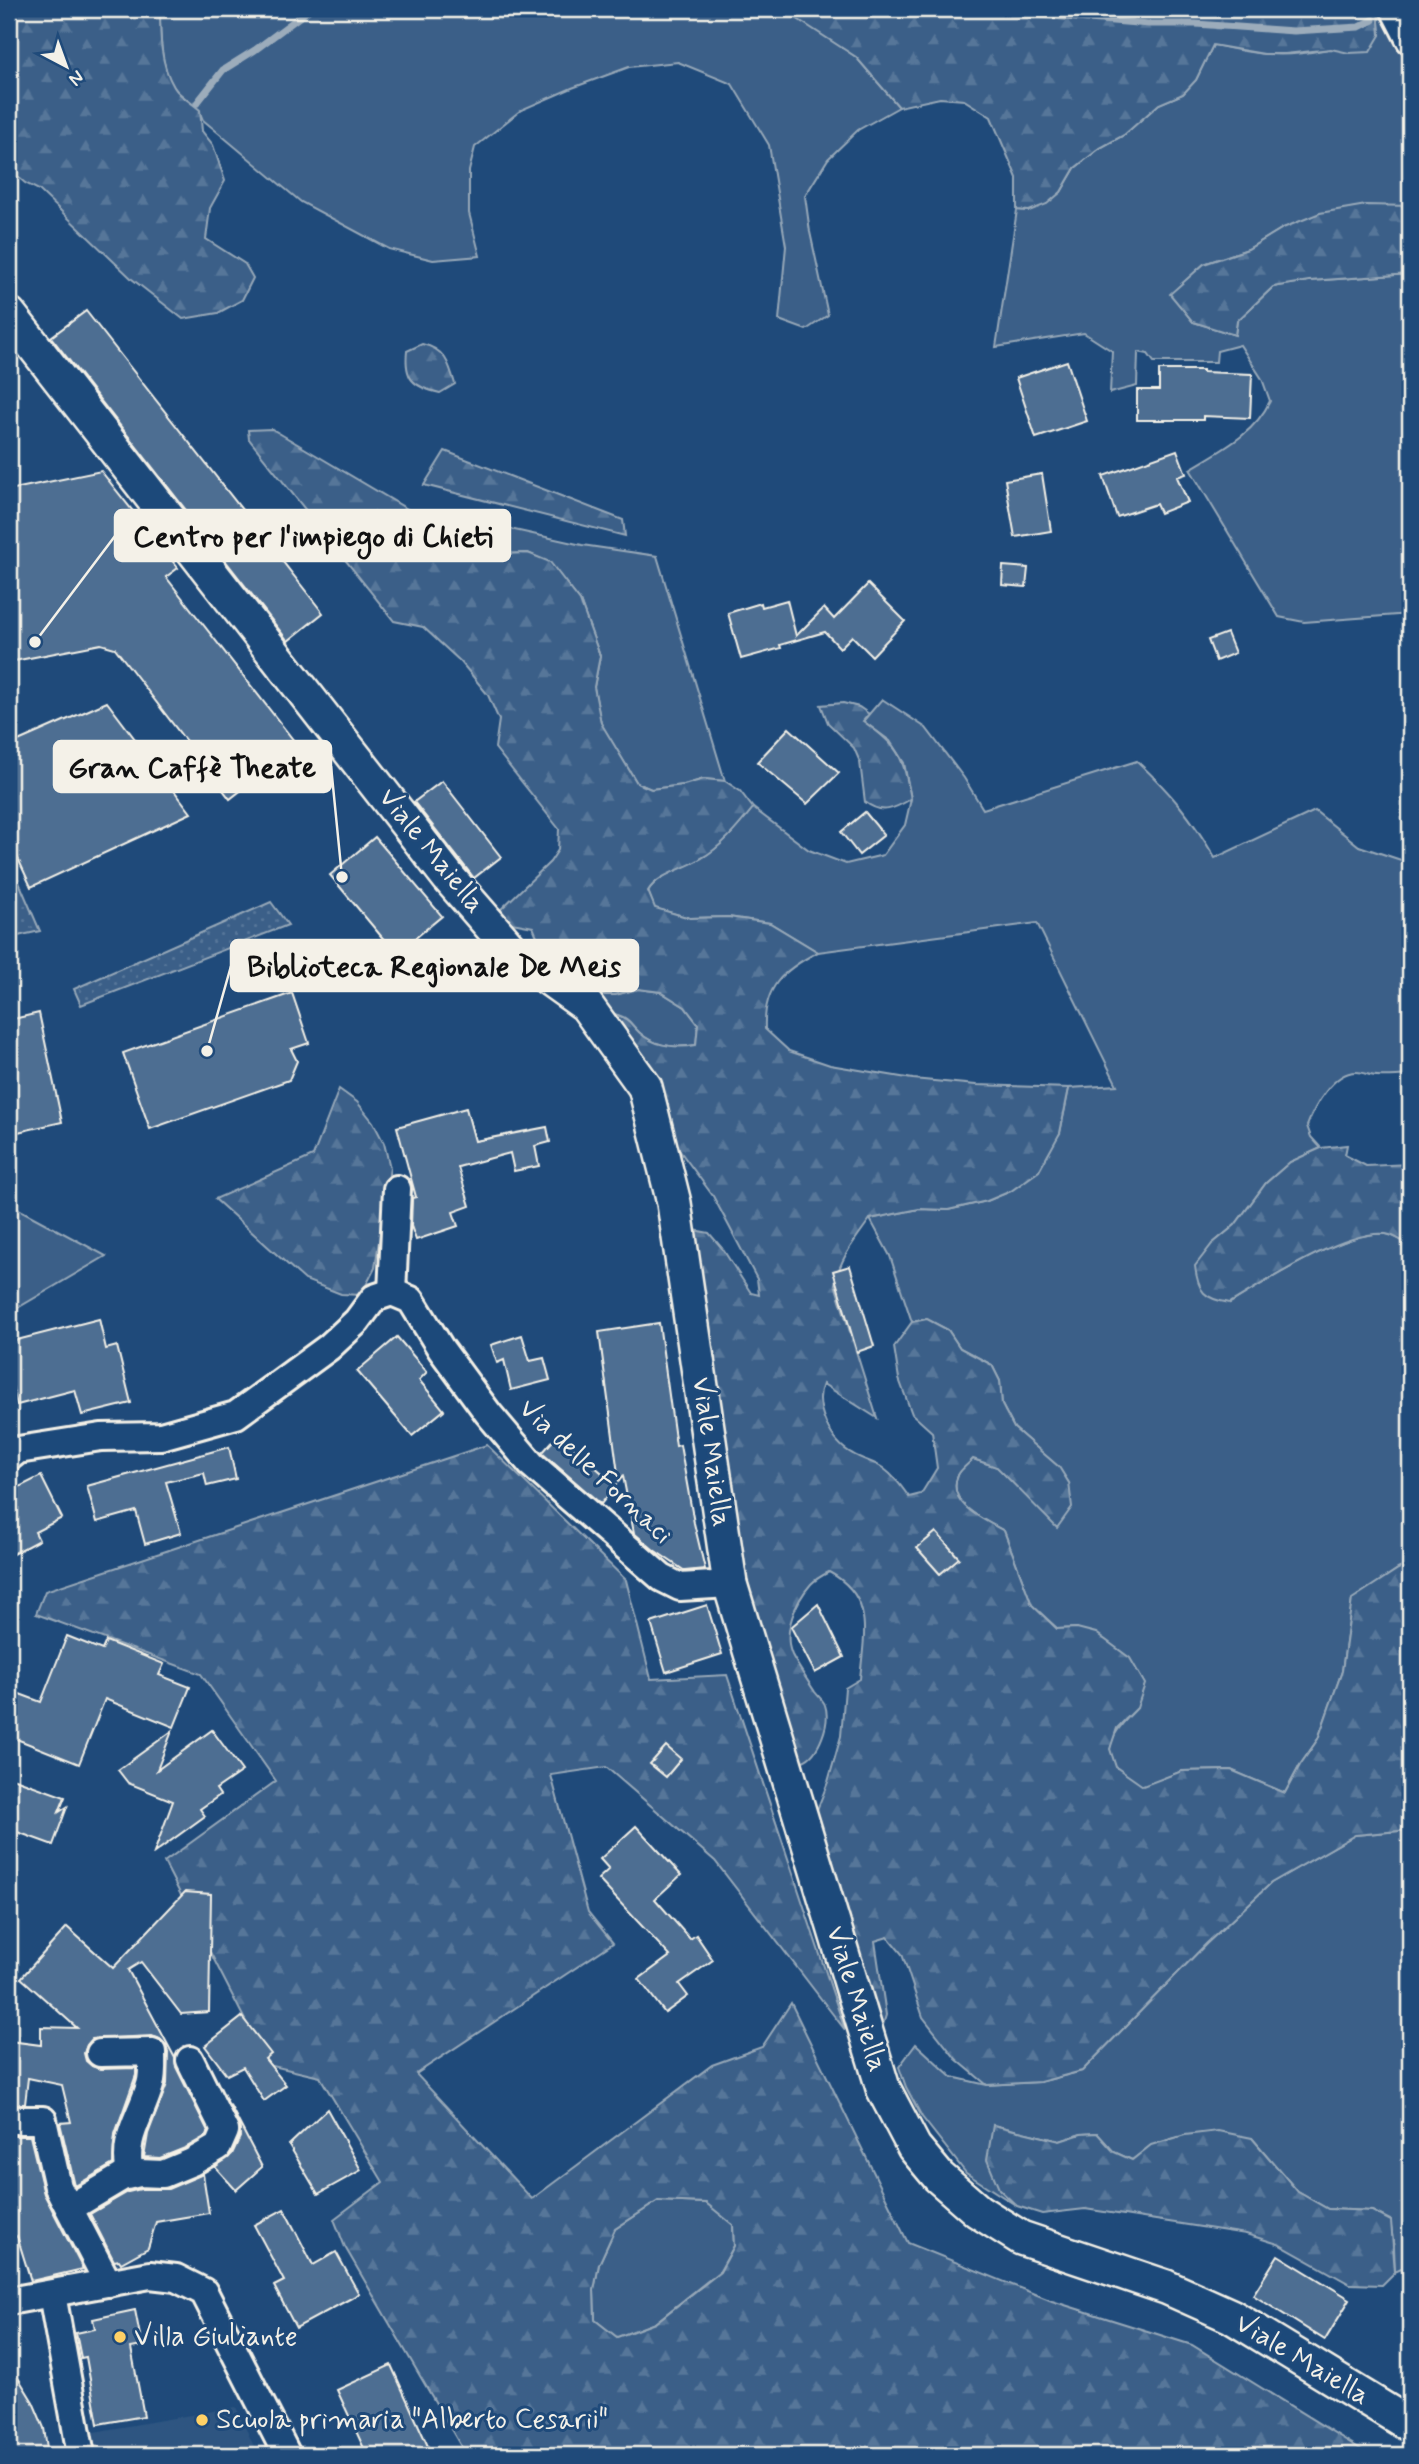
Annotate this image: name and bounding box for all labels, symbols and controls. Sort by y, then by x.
north arrow [32,32,102,102]
text: N [63,64,89,91]
callout: Centro per l'impiego di Chieti [115,510,510,561]
text: Centro per l'impiego di Chieti [133,518,493,560]
callout: Gran Caffè Theate [54,741,331,792]
text: Gran Caffè Theate [68,749,316,788]
street label: Viale Maiella [369,781,493,921]
callout: Biblioteca Regionale De Meis [231,940,638,991]
text: Biblioteca Regionale De Meis [247,948,622,988]
street label: Viale Maiella [682,1375,740,1529]
street label: Via delle Fornaci [510,1391,680,1553]
street label: Viale Maiella [816,1921,896,2077]
street label: Viale Maiella [1228,2305,1376,2415]
place label: Villa Giuliante [134,2319,298,2356]
marker: Villa Giuliante [112,2329,128,2345]
place label: Scuola primaria "Alberto Cesarii" [216,2402,608,2439]
marker: Scuola primaria "Alberto Cesarii" [194,2412,210,2428]

